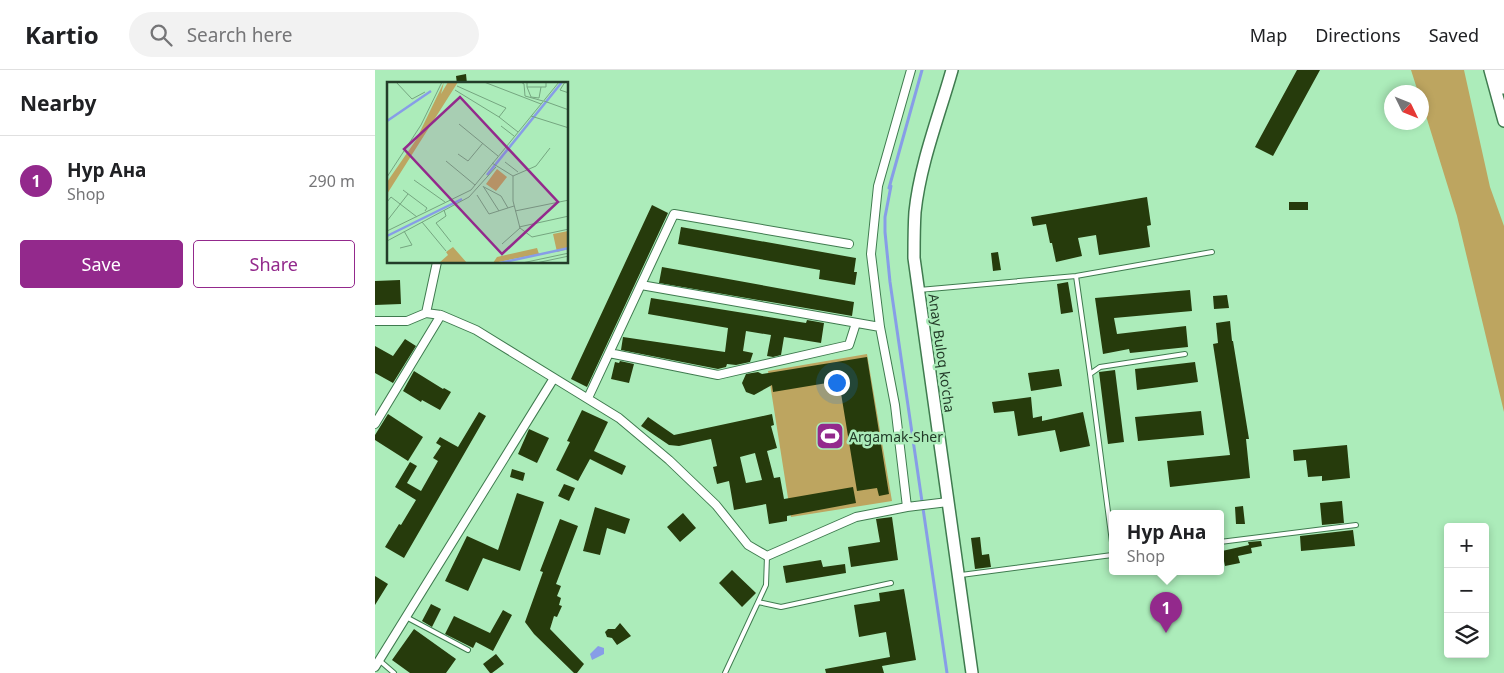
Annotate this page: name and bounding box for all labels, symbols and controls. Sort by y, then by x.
search box [129,12,479,57]
text: Kartio [25,18,99,51]
icon: search [147,21,175,49]
text: Search here [187,22,292,48]
text: Map [1250,23,1287,47]
text: Directions [1315,23,1401,47]
text: Saved [1429,23,1479,47]
inset map [387,82,569,264]
north arrow [1384,85,1429,130]
text: Nearby [20,89,96,117]
text: Нур Ана [67,157,146,183]
text: 1 [31,170,41,192]
text: 290 m [308,170,355,192]
text: Shop [67,183,105,205]
button: Save [20,240,183,288]
button: Share [193,240,355,288]
street label: Anay Buloq ko'cha [924,292,960,414]
your location [824,370,850,396]
sports icon: Argamak-Sher [815,421,845,451]
place label: Argamak-Sher [849,427,943,446]
popup [1109,510,1224,575]
text: Нур Ана [1127,519,1206,545]
map controls [1444,523,1489,658]
button: + [1444,523,1489,568]
text: Shop [1127,545,1165,567]
button: − [1444,568,1489,613]
pin: 1 [1150,592,1182,633]
button: layers [1444,613,1489,658]

